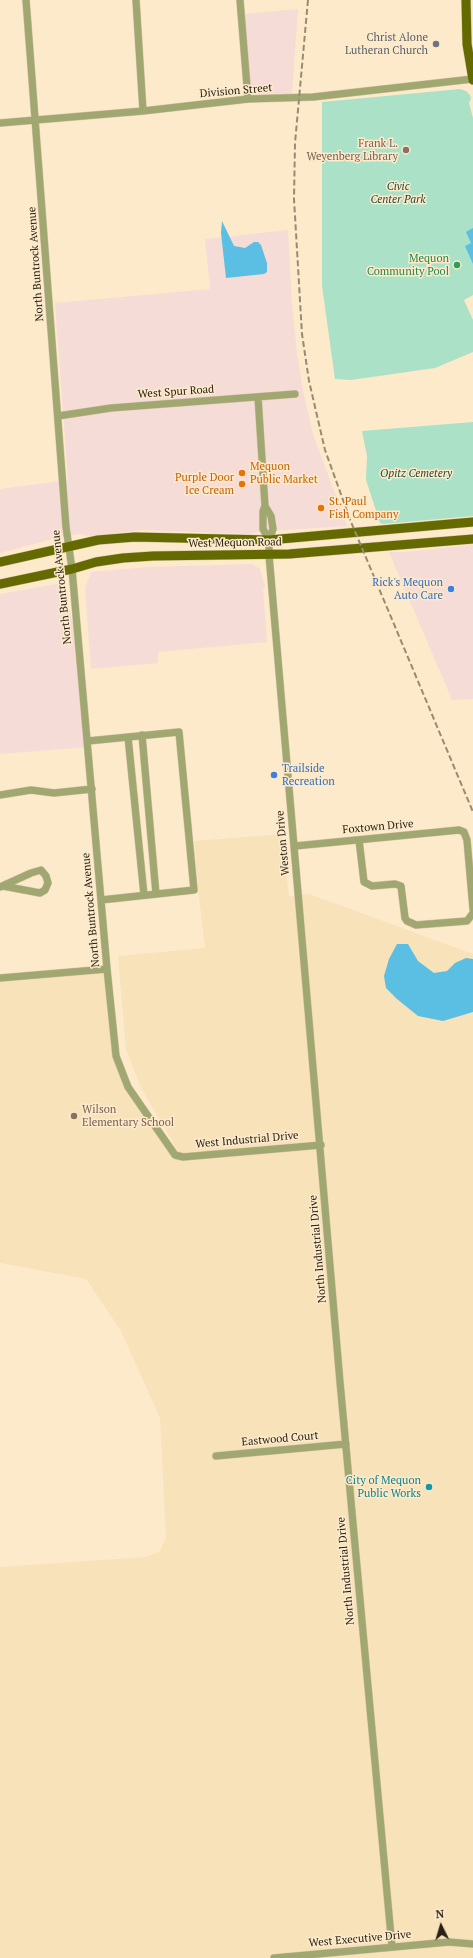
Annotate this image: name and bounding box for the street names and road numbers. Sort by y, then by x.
street label: Division Street [199,81,273,101]
street label: North Buntrock Avenue [25,206,47,322]
street label: West Spur Road [137,383,215,401]
street label: North Buntrock Avenue [49,529,75,645]
street label: West Mequon Road [188,536,282,550]
street label: Weston Drive [274,810,292,876]
street label: Foxtown Drive [342,817,414,837]
street label: North Buntrock Avenue [79,852,103,968]
street label: West Industrial Drive [195,1129,299,1151]
street label: North Industrial Drive [307,1194,329,1304]
street label: Eastwood Court [241,1429,319,1449]
street label: North Industrial Drive [335,1516,357,1626]
street label: West Executive Drive [308,1928,412,1950]

